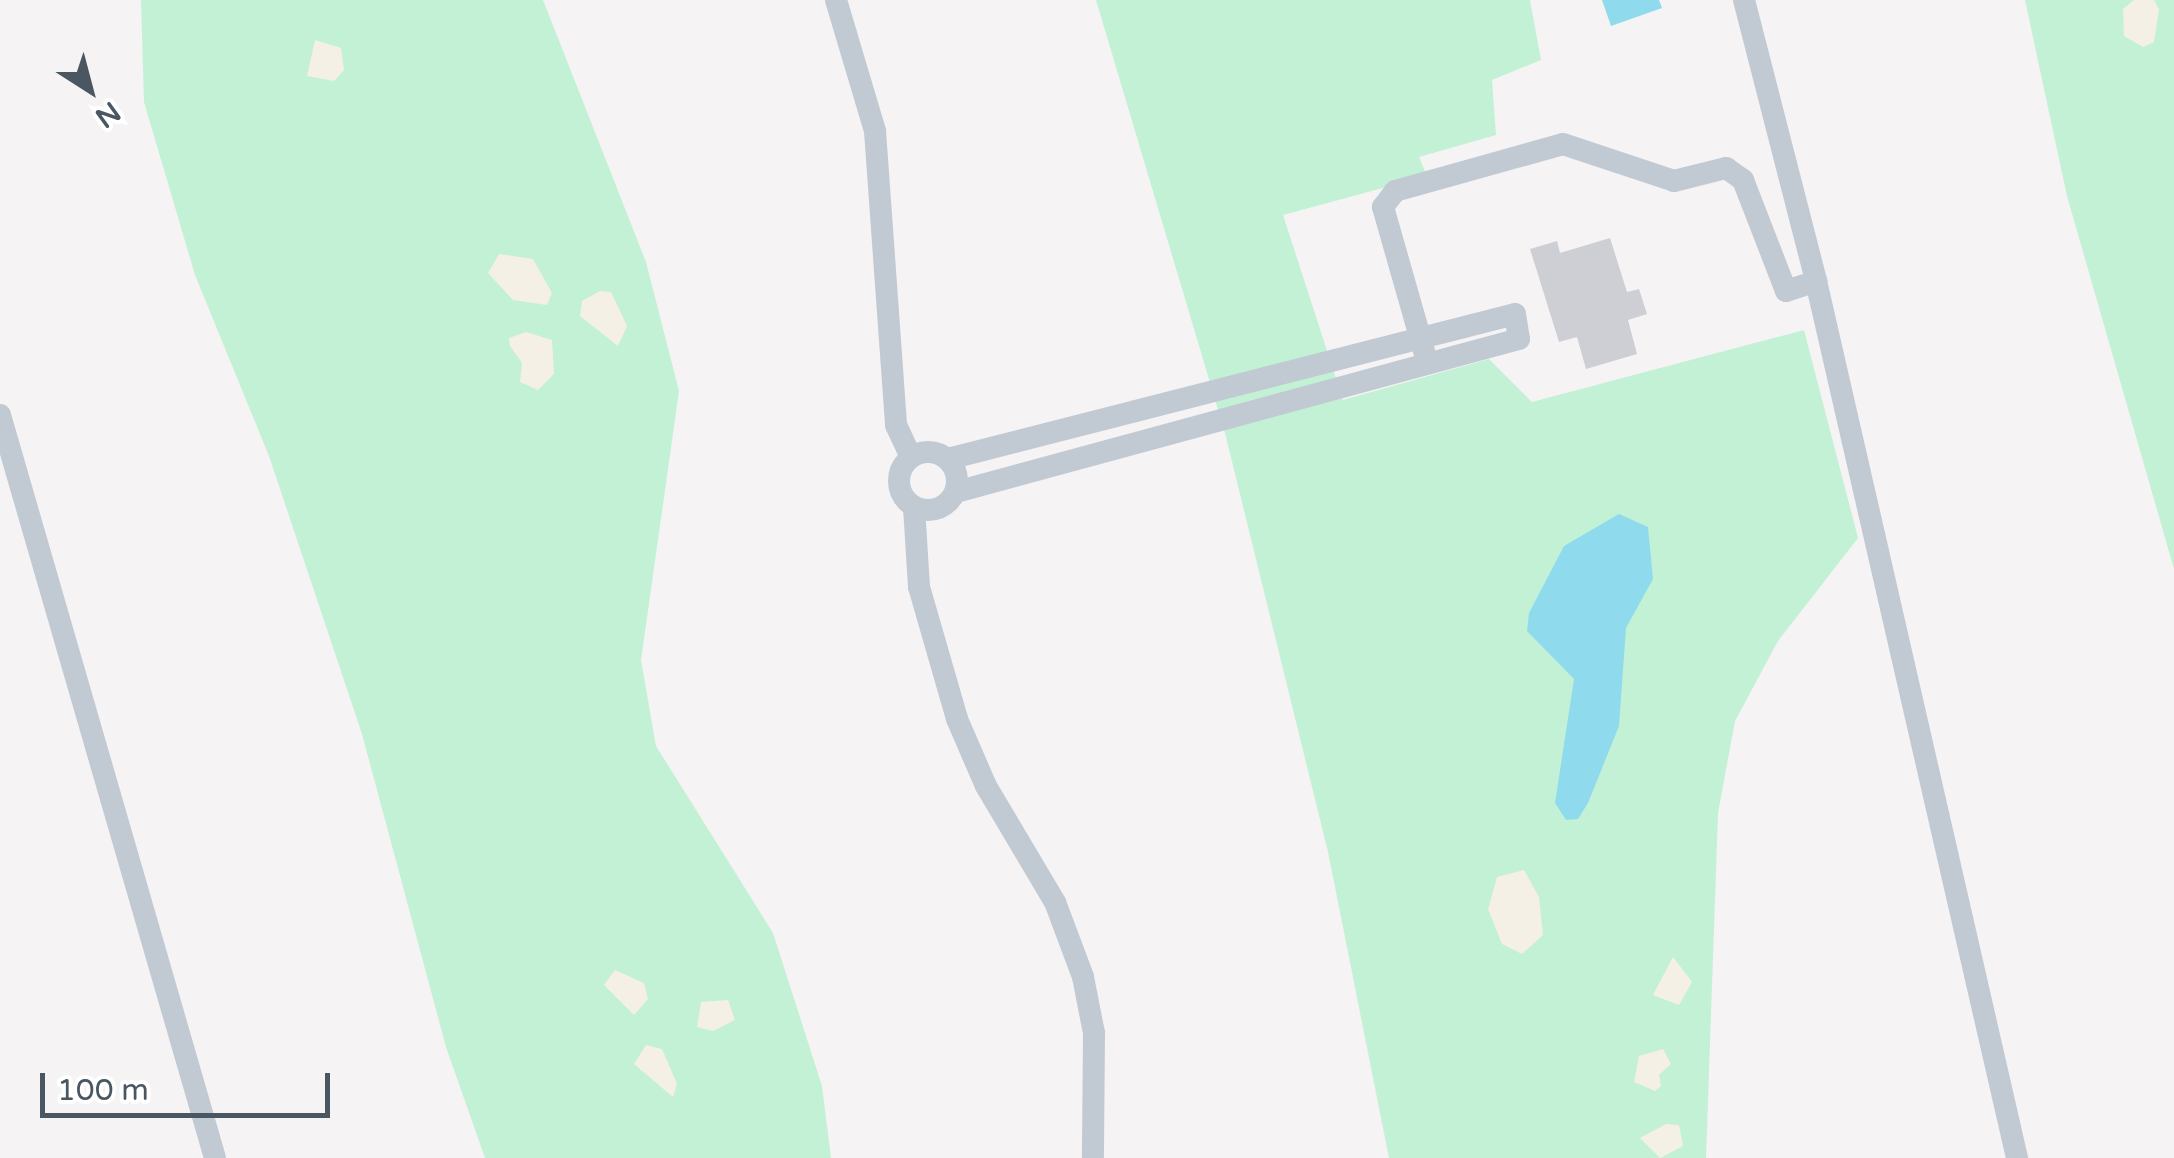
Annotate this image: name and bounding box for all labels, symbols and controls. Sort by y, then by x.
north arrow [40,40,140,140]
text: N [89,94,127,135]
scale bar [45,1053,335,1115]
text: 100 m [57,1072,149,1109]

